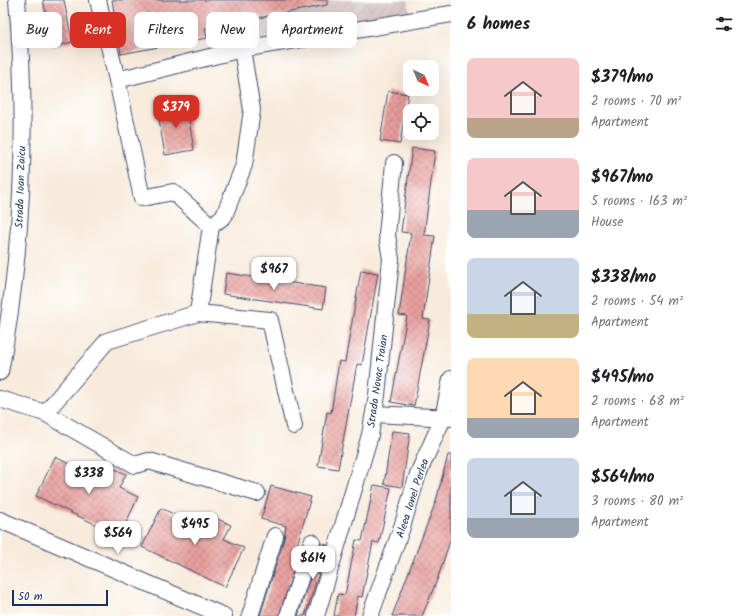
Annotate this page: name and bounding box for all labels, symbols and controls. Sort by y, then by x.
text: 6 homes [467,11,530,38]
chip: Buy [12,12,62,48]
chip: Rent [70,12,126,48]
chip: Filters [134,12,198,48]
chip: New [206,12,259,48]
chip: Apartment [267,12,357,48]
icon: filters [713,13,735,35]
north arrow [403,60,439,96]
map controls [403,60,439,140]
text: $379/mo [591,64,653,91]
icon: home [499,74,547,122]
text: 2 rooms · 70 m² [591,91,681,112]
pin: $379 [152,95,200,129]
text: $379 [162,97,190,118]
button: locate [403,104,439,140]
text: Apartment [591,112,649,133]
street label: Strada Ioan Zaicu [11,145,31,229]
text: $967/mo [591,164,653,191]
icon: home [499,174,547,222]
text: 5 rooms · 163 m² [591,191,687,212]
text: House [591,212,623,233]
pin: $967 [250,257,298,291]
text: $967 [260,259,288,280]
text: $338/mo [591,264,656,291]
icon: home [499,274,547,322]
text: 2 rooms · 54 m² [591,291,683,312]
text: Apartment [591,312,649,333]
street label: Strada Novac Traian [363,333,393,429]
text: $495/mo [591,364,654,391]
icon: home [499,374,547,422]
text: 2 rooms · 68 m² [591,391,684,412]
text: Apartment [591,412,649,433]
street label: Aleea Ionel Perlea [392,456,434,540]
pin: $338 [65,461,113,495]
text: $338 [74,463,104,484]
text: $564/mo [591,464,655,491]
icon: home [499,474,547,522]
text: 3 rooms · 80 m² [591,491,683,512]
pin: $495 [171,512,219,546]
text: Apartment [591,512,649,533]
text: $495 [181,514,209,535]
pin: $564 [94,521,142,555]
text: $564 [104,523,132,544]
pin: $614 [289,546,337,580]
text: $614 [300,548,326,569]
scale bar [12,588,108,607]
text: 50 m [18,588,43,606]

